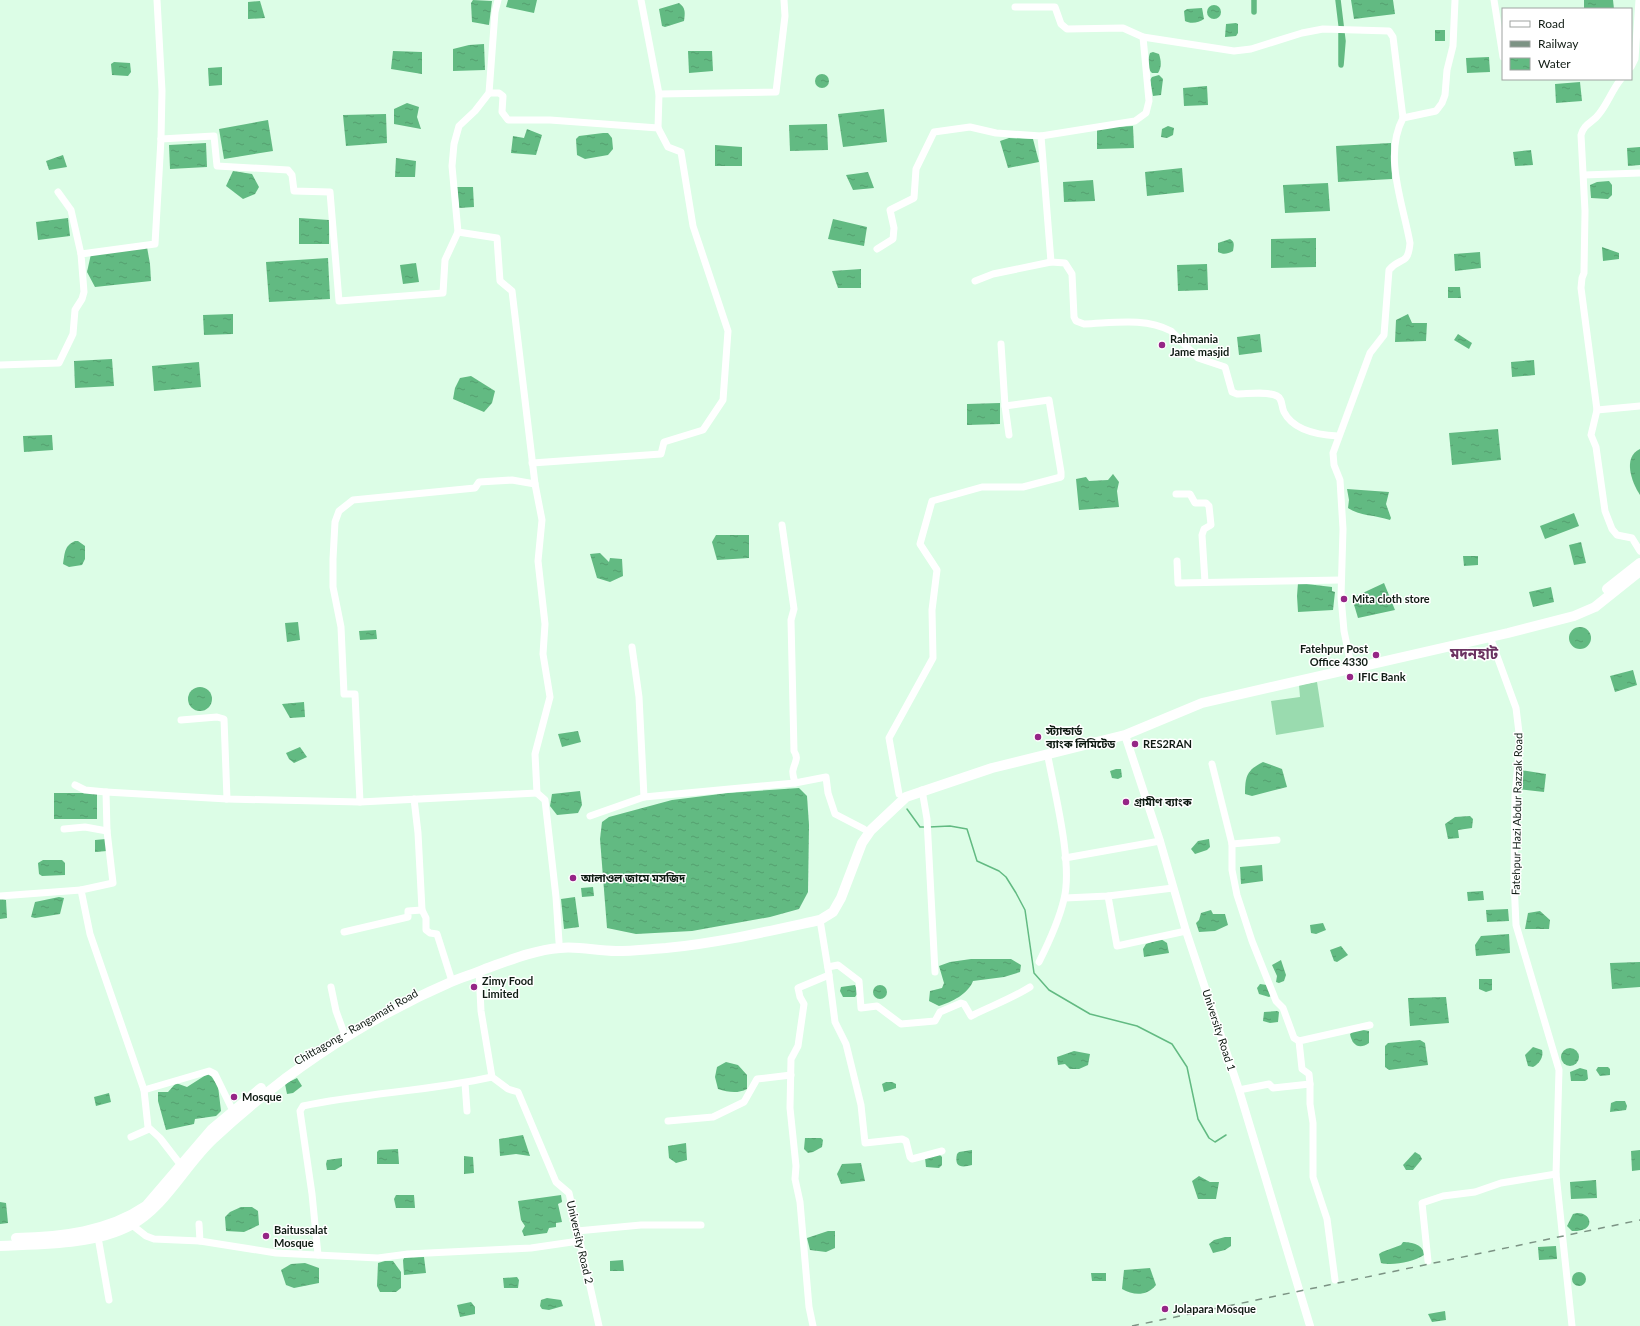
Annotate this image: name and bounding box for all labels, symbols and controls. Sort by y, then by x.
legend [1502,8,1632,80]
text: Road [1538,16,1565,31]
text: Railway [1538,36,1579,51]
text: Water [1538,56,1571,71]
place label: Rahmania Jame masjid [1170,332,1229,358]
marker: Rahmania Jame masjid [1157,340,1167,350]
place label: Mita cloth store [1352,592,1430,605]
marker: Mita cloth store [1339,594,1349,604]
place label: Fatehpur Post Office 4330 [1300,642,1369,668]
district label: মদনহাট [1449,644,1499,662]
marker: Fatehpur Post Office 4330 [1371,650,1381,660]
place label: IFIC Bank [1358,670,1406,683]
marker: IFIC Bank [1345,672,1355,682]
place label: স্ট্যান্ডার্ড ব্যাংক লিমিটেড [1045,724,1116,750]
marker: স্ট্যান্ডার্ড ব্যাংক লিমিটেড [1033,732,1043,742]
street label: Fatehpur Hazi Abdur Razzak Road [1509,733,1524,895]
place label: RES2RAN [1143,737,1192,750]
marker: RES2RAN [1130,739,1140,749]
place label: গ্রামীণ ব্যাংক [1134,795,1193,808]
marker: গ্রামীণ ব্যাংক [1121,797,1131,807]
place label: আলাওল জামে মসজিদ [580,871,686,884]
marker: আলাওল জামে মসজিদ [568,873,578,883]
place label: Zimy Food Limited [482,974,533,1000]
marker: Zimy Food Limited [469,982,479,992]
street label: Chittagong - Rangamati Road [292,986,420,1067]
street label: University Road 1 [1200,987,1239,1072]
place label: Mosque [242,1090,282,1103]
marker: Mosque [229,1092,239,1102]
street label: University Road 2 [565,1199,596,1285]
place label: Baitussalat Mosque [274,1223,328,1249]
marker: Baitussalat Mosque [261,1231,271,1241]
place label: Jolapara Mosque [1173,1302,1256,1315]
marker: Jolapara Mosque [1160,1304,1170,1314]

